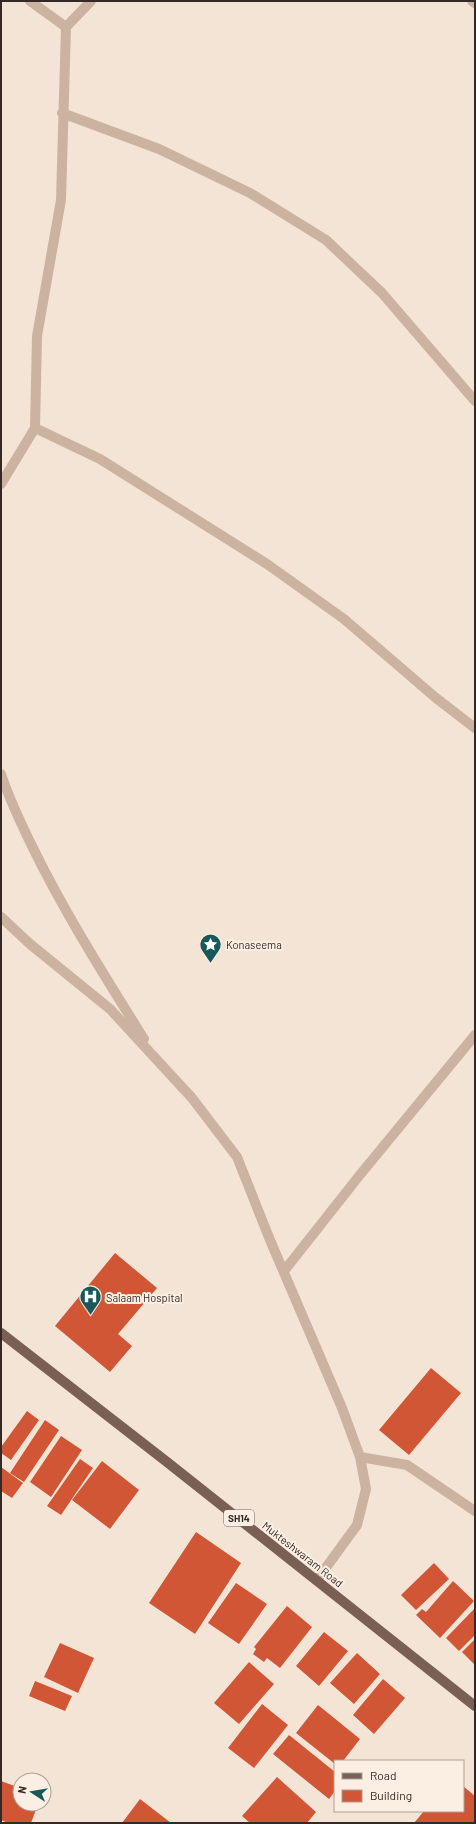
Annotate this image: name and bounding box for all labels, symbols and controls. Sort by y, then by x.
place icon: Konaseema [198,931,224,964]
place label: Konaseema [226,938,282,951]
hospital icon: Salaam Hospital [77,1284,103,1317]
place label: Salaam Hospital [106,1291,183,1304]
road number: SH14 [224,1510,254,1526]
street label: Mukteshwaram Road [260,1519,346,1589]
legend [334,1760,464,1812]
text: Road [370,1768,397,1782]
north arrow [12,1772,52,1812]
text: N [15,1785,29,1795]
text: Building [370,1788,412,1802]

